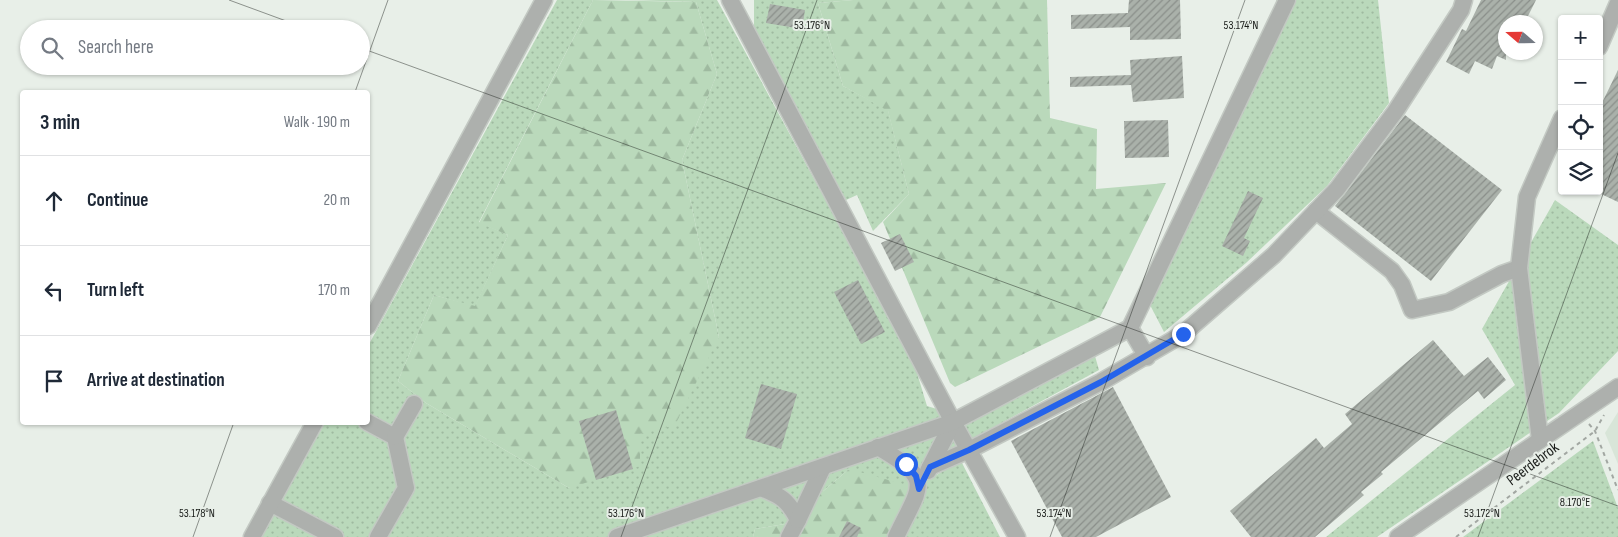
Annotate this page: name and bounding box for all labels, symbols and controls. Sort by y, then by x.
north arrow [1498,15,1543,60]
map controls [1558,15,1603,195]
button: + [1558,15,1603,60]
text: 53.176°N [794,18,830,33]
text: 53.174°N [1224,18,1258,33]
search box [20,20,370,75]
icon: search [38,34,66,62]
text: Search here [78,36,154,59]
button: − [1558,60,1603,105]
button: locate [1558,105,1603,150]
text: 3 min [40,110,80,135]
text: Walk · 190 m [284,113,350,132]
button: layers [1558,150,1603,195]
icon: ahead [40,187,68,215]
text: Continue [87,189,148,212]
text: 20 m [323,191,350,210]
icon: left [40,277,68,305]
text: Turn left [87,279,144,302]
text: 170 m [318,281,350,300]
route end [1172,323,1195,346]
icon: arrive [40,367,68,395]
text: Arrive at destination [87,369,225,392]
street label: Peerdebrok [1503,438,1563,490]
route start [895,453,918,476]
text: 8.170°E [1560,495,1590,510]
text: 53.178°N [179,506,215,521]
text: 53.176°N [608,506,644,521]
text: 53.174°N [1037,506,1071,521]
text: 53.172°N [1464,506,1500,521]

